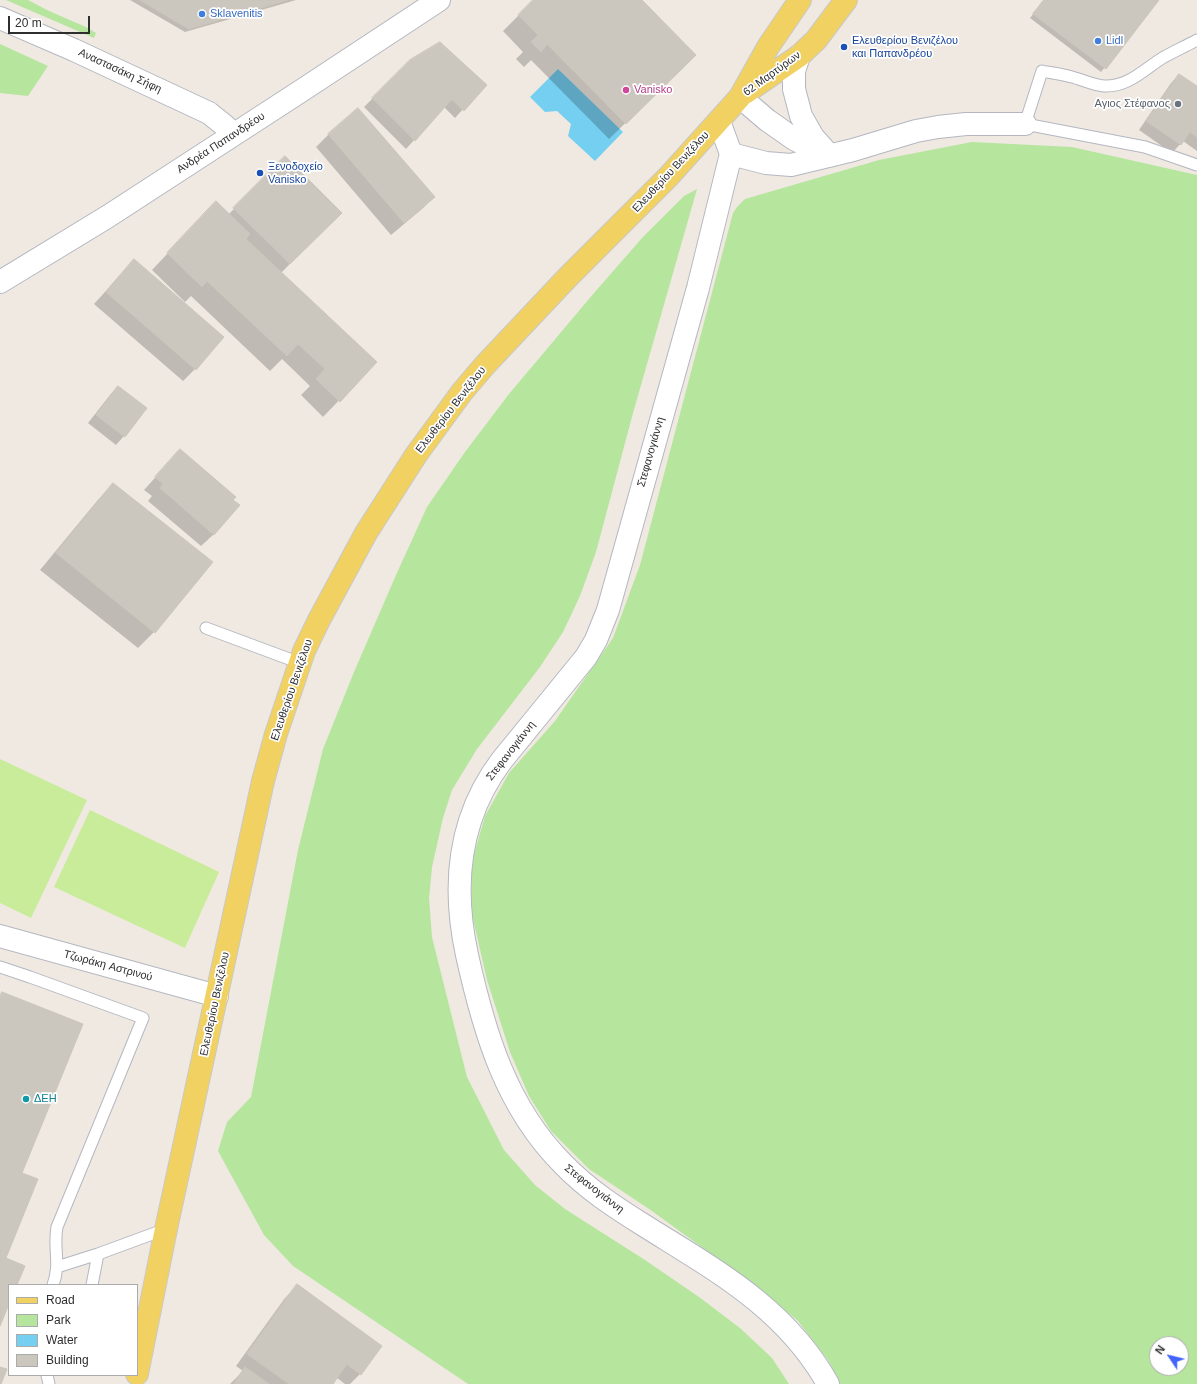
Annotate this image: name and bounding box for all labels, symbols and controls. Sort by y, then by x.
place label: Sklavenitis [210,7,263,21]
scale bar [10,8,92,34]
marker: Sklavenitis [197,9,207,19]
text: 20 m [15,16,42,30]
place label: Ελευθερίου Βενιζέλου και Παπανδρέου [852,34,958,60]
place label: Lidl [1106,34,1123,48]
marker: Lidl [1093,36,1103,46]
marker: Ελευθερίου Βενιζέλου και Παπανδρέου [839,42,849,52]
street label: Αναστασάκη Σήφη [76,46,164,96]
street label: 62 Μαρτύρων [741,49,803,99]
place label: Vanisko [634,83,672,97]
marker: Vanisko [621,85,631,95]
place label: Αγιος Στέφανος [1095,97,1170,111]
marker: Αγιος Στέφανος [1173,99,1183,109]
street label: Ανδρέα Παπανδρέου [174,110,268,176]
street label: Ελευθερίου Βενιζέλου [630,129,712,215]
place label: Ξενοδοχείο Vanisko [268,160,323,186]
marker: Ξενοδοχείο Vanisko [255,168,265,178]
street label: Ελευθερίου Βενιζέλου [413,364,489,456]
street label: Στεφανογιάννη [635,416,667,488]
street label: Ελευθερίου Βενιζέλου [268,638,316,742]
street label: Στεφανογιάννη [484,719,538,783]
street label: Τζωράκη Αστρινού [62,948,154,984]
street label: Ελευθερίου Βενιζέλου [198,951,232,1057]
place label: ΔΕΗ [34,1092,57,1106]
marker: ΔΕΗ [21,1094,31,1104]
street label: Στεφανογιάννη [562,1162,626,1216]
legend [8,1284,138,1376]
text: Road [46,1293,75,1307]
text: Park [46,1313,71,1327]
text: Water [46,1333,78,1347]
north arrow [1149,1336,1189,1376]
text: N [1153,1343,1167,1356]
text: Building [46,1353,89,1367]

